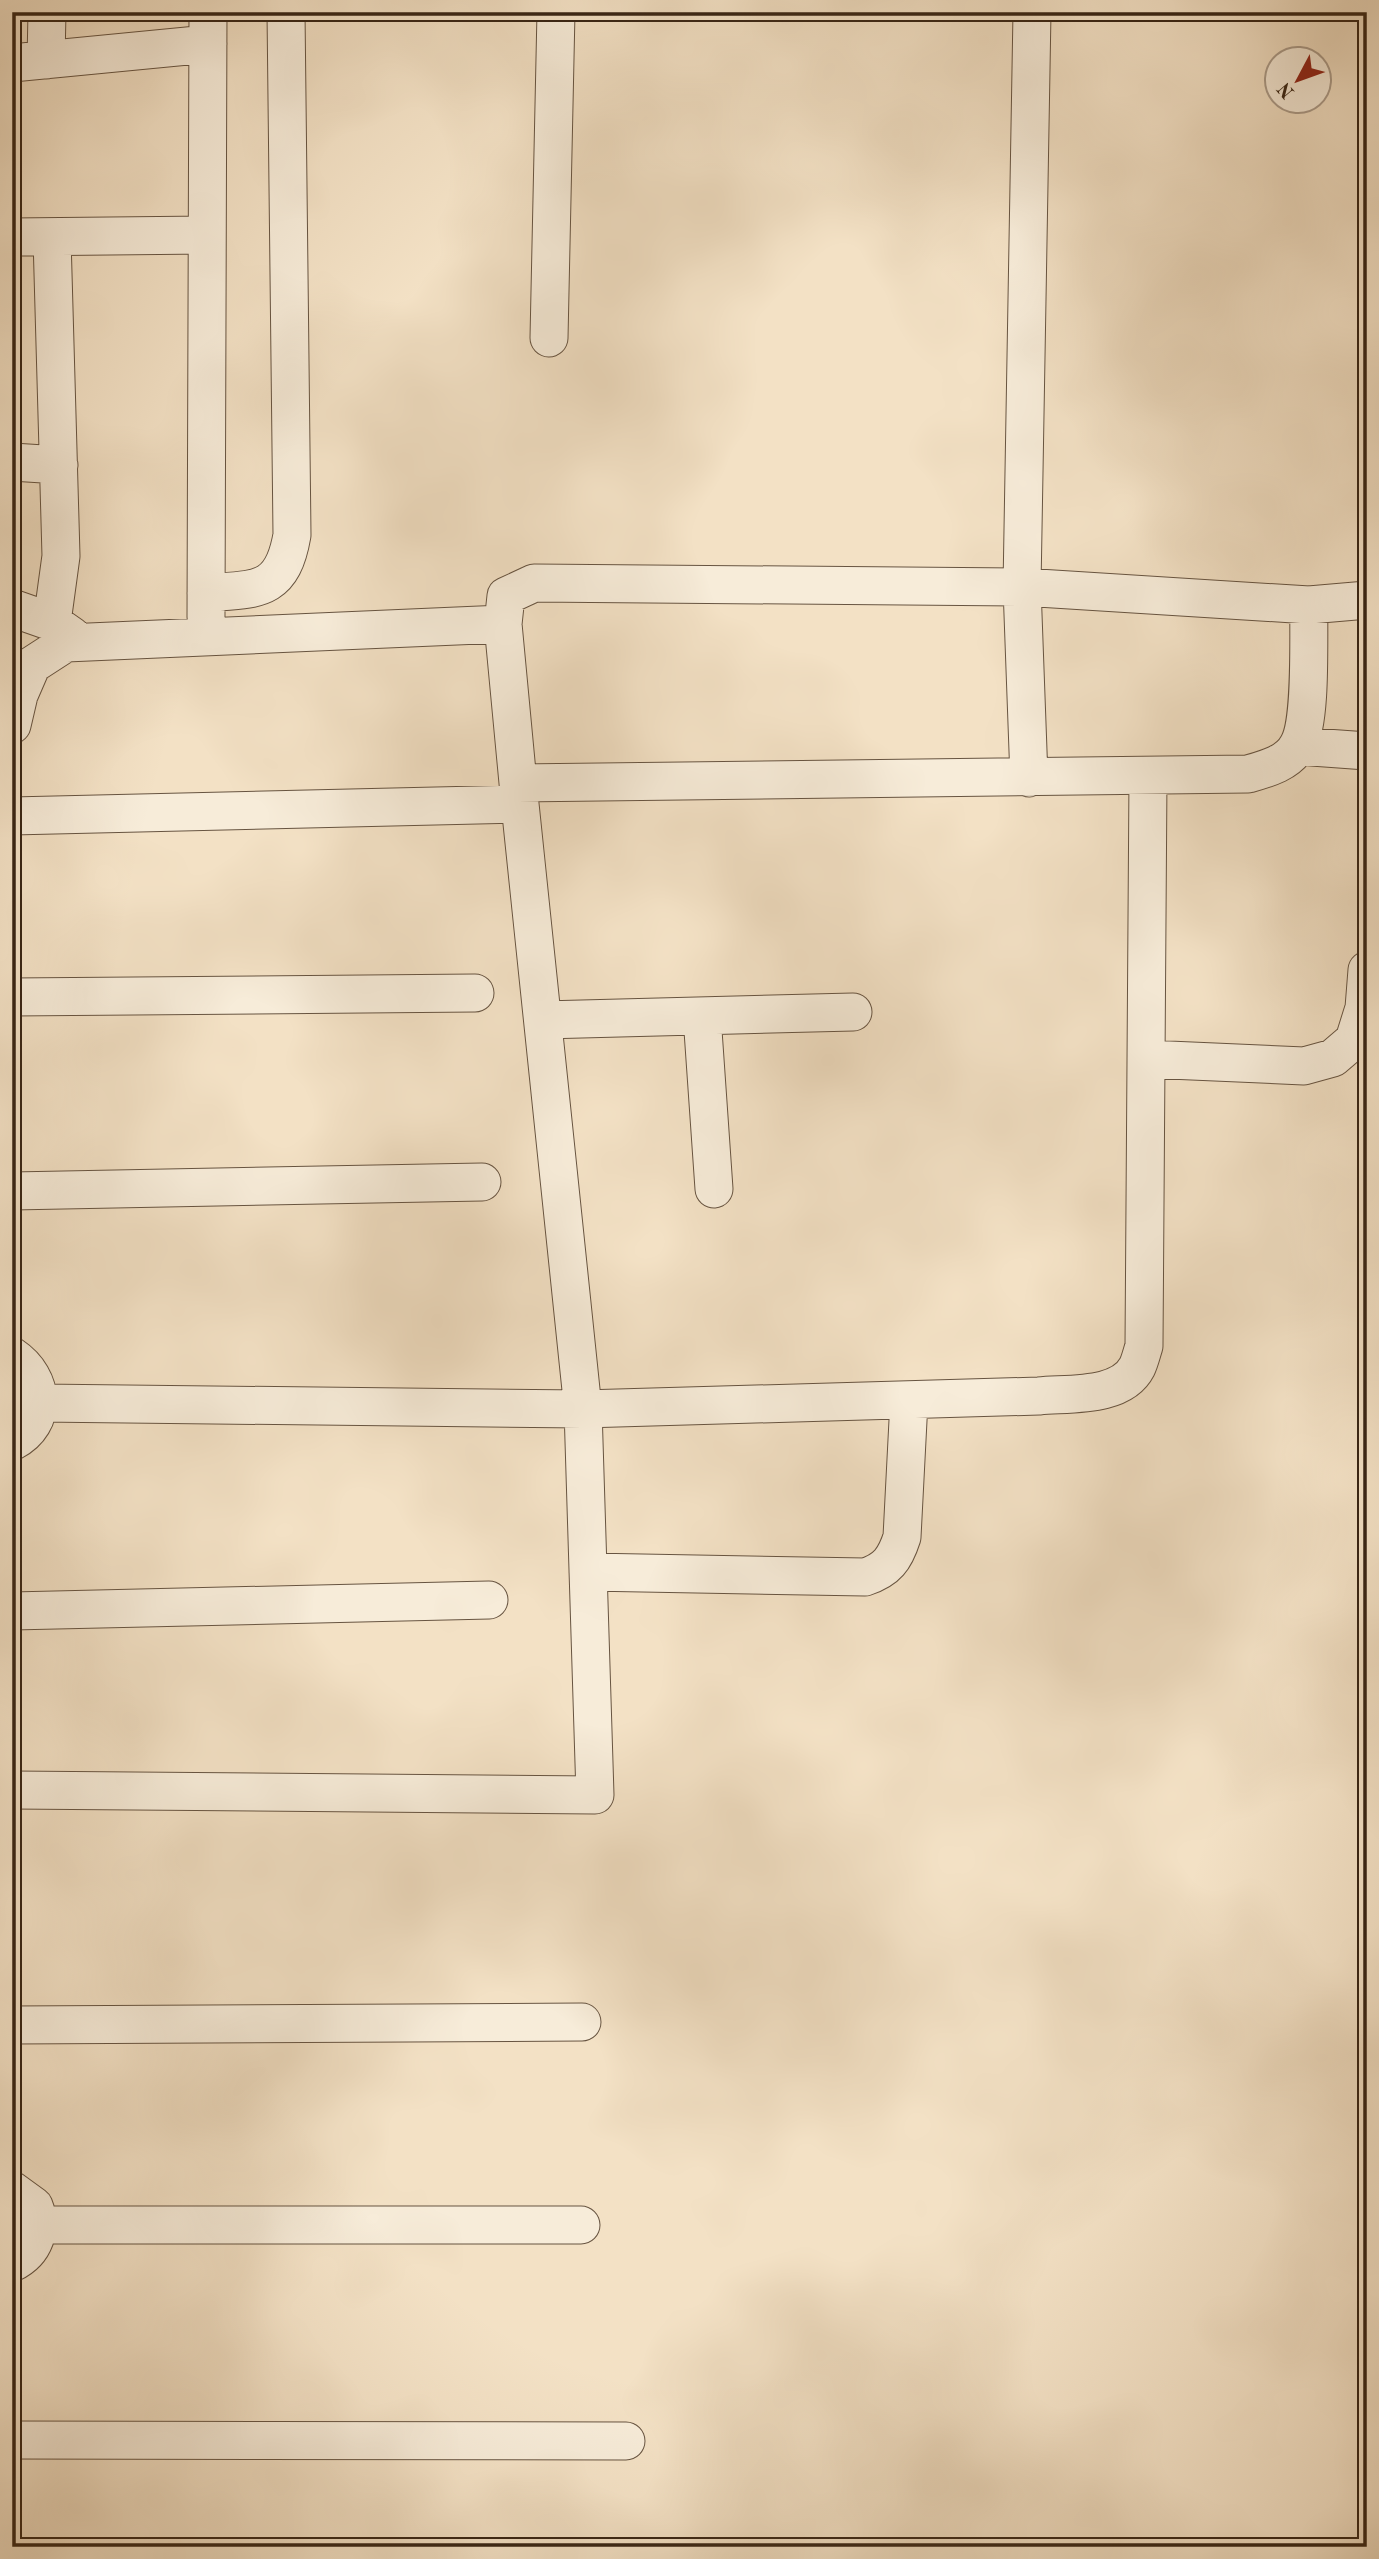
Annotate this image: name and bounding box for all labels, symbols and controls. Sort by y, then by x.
north arrow [1264,46,1334,116]
text: N [1275,77,1299,101]

